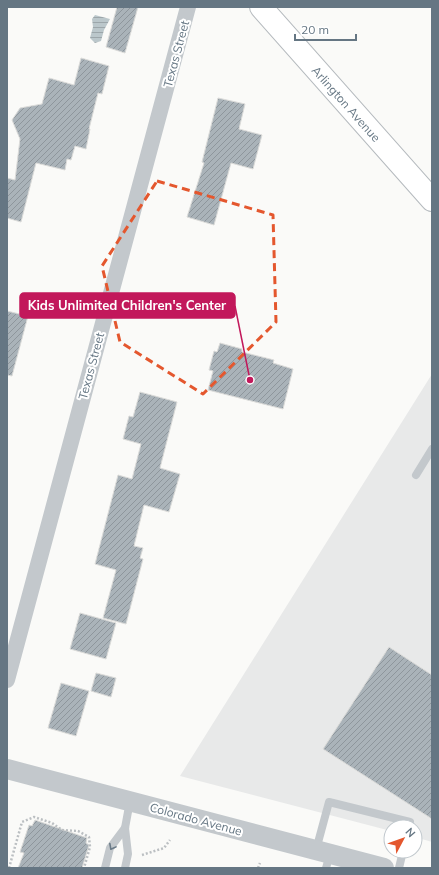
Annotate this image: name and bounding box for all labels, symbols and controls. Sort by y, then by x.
scale bar [295,16,356,42]
street label: Texas Street [160,19,192,89]
text: 20 m [301,22,329,37]
street label: Arlington Avenue [309,63,384,145]
callout: Kids Unlimited Children's Center [20,293,235,318]
text: Kids Unlimited Children's Center [28,297,227,313]
street label: Texas Street [75,331,107,401]
street label: Colorado Avenue [148,799,244,839]
north arrow [383,819,423,859]
text: N [403,825,419,840]
one-way arrow [110,843,117,850]

